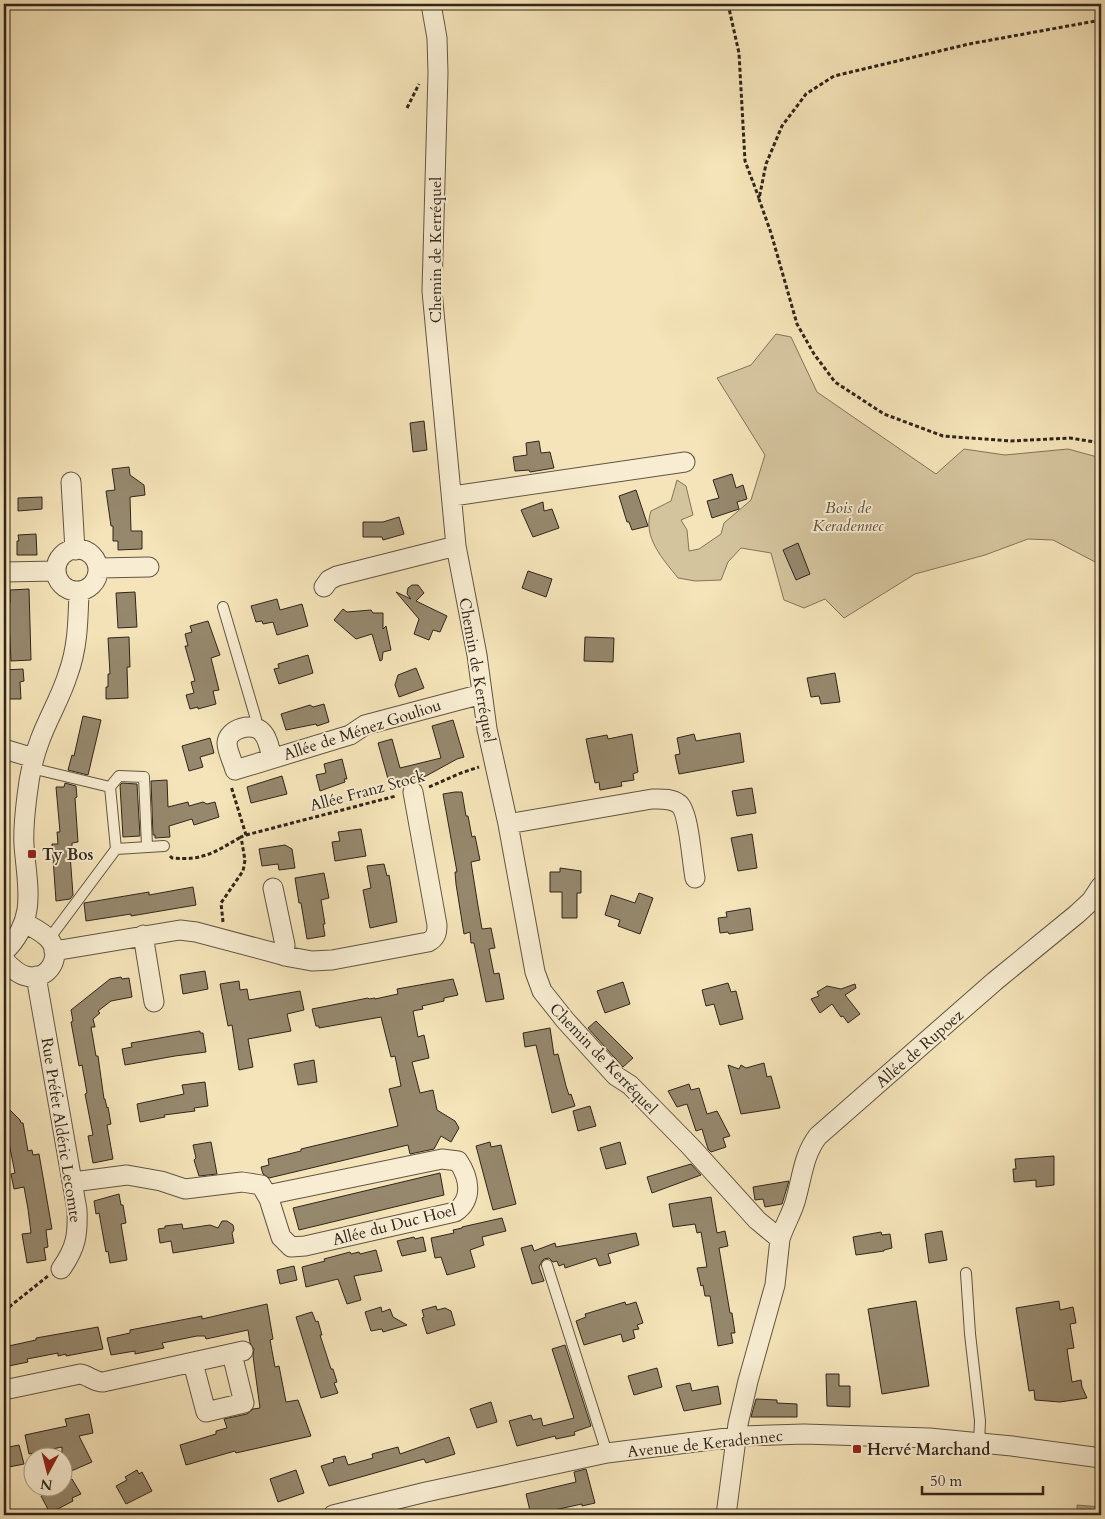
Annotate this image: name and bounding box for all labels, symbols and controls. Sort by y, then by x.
street label: Chemin de Kerréquel [425,177,447,323]
park label: Bois de Keradennec [813,497,884,537]
street label: Chemin de Kerréquel [453,596,501,744]
street label: Allée de Ménez Gouliou [281,694,444,766]
street label: Allée Franz Stock [307,765,428,817]
place label: Ty Bos [42,844,94,866]
marker: Ty Bos [26,848,38,860]
street label: Chemin de Kerréquel [544,998,662,1119]
street label: Allée de Rupoez [871,1004,968,1093]
street label: Rue Préfet Aldéric Lecomte [35,1036,87,1224]
street label: Allée du Duc Hoel [330,1199,458,1251]
street label: Avenue de Keradennec [626,1425,784,1463]
place label: Hervé Marchand [867,1439,990,1461]
marker: Hervé Marchand [851,1443,863,1455]
north arrow [22,1446,72,1496]
scale bar [922,1464,1044,1496]
text: 50 m [930,1471,962,1491]
text: N [39,1474,54,1495]

